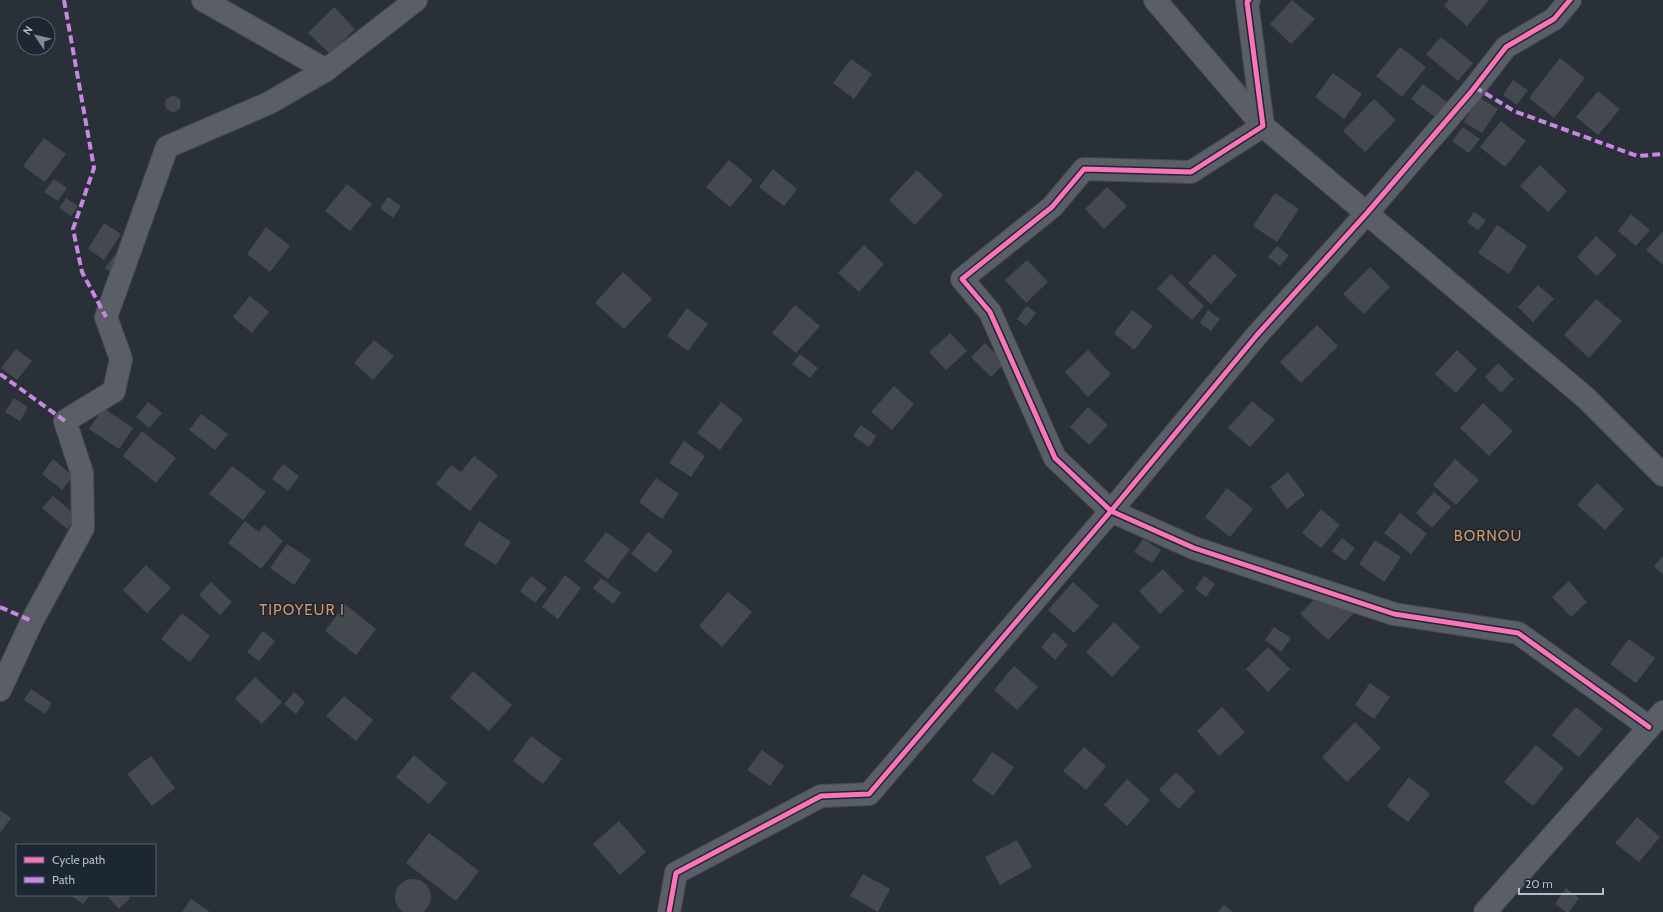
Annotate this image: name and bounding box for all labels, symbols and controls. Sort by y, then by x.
north arrow [16,16,56,56]
text: N [20,23,36,37]
district label: BORNOU [1454,527,1522,545]
district label: TIPOYEUR I [259,601,345,619]
legend [16,844,156,896]
text: Cycle path [52,852,105,867]
scale bar [1519,870,1603,896]
text: Path [52,872,75,887]
text: 20 m [1525,876,1553,891]

